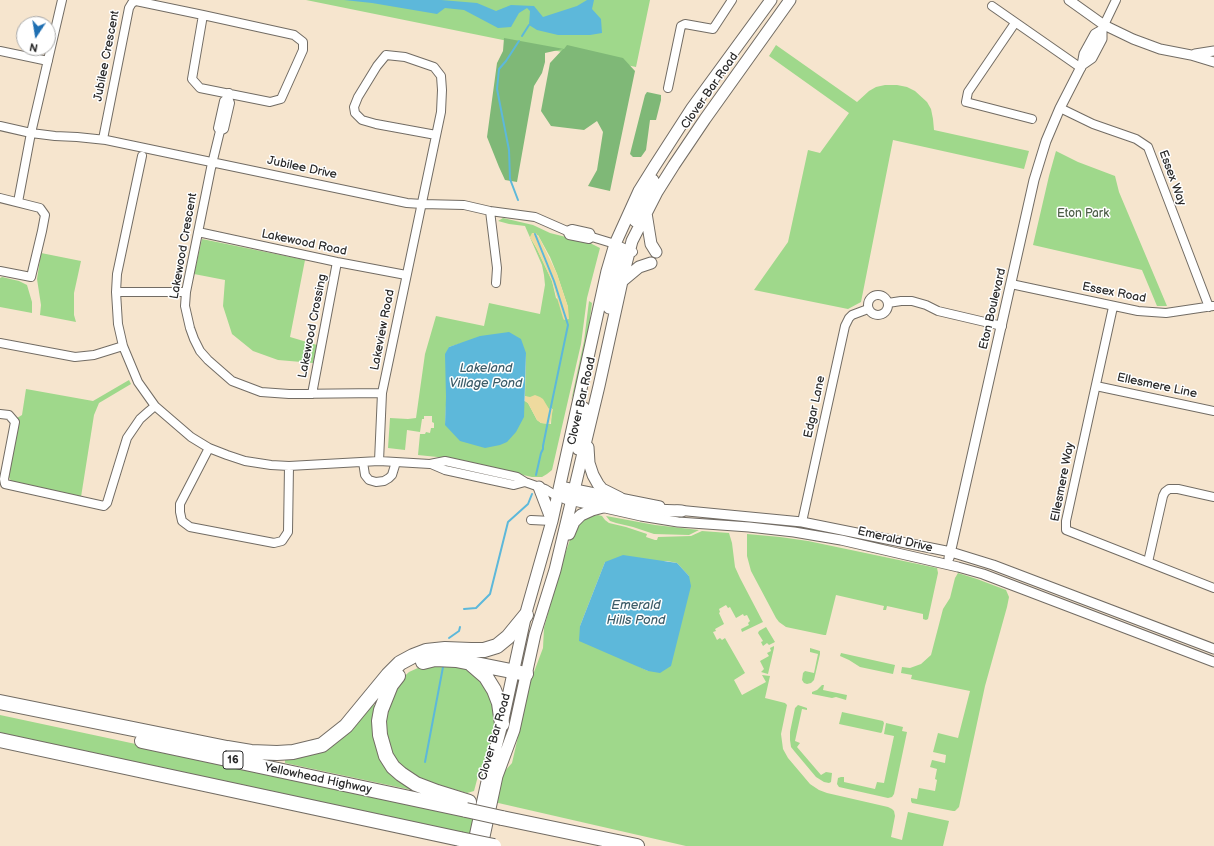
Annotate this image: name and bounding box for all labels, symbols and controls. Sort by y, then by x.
street label: Jubilee Crescent [91,9,123,103]
north arrow [16,16,56,56]
text: N [28,40,39,54]
street label: Clover Bar Road [678,50,742,132]
street label: Essex Way [1155,148,1189,208]
street label: Jubilee Drive [266,154,338,182]
street label: Lakewood Crescent [168,192,200,300]
park label: Eton Park [1057,207,1109,221]
street label: Lakewood Road [260,227,348,259]
street label: Eton Boulevard [977,267,1009,351]
street label: Lakewood Crossing [296,273,330,379]
street label: Essex Road [1081,280,1147,306]
street label: Lakeview Road [368,288,398,372]
street label: Clover Bar Road [565,356,599,446]
water label: Lakeland Village Pond [449,361,523,392]
street label: Ellesmere Line [1116,371,1198,401]
street label: Edgar Lane [801,375,829,439]
street label: Ellesmere Way [1048,441,1078,523]
street label: Emerald Drive [856,524,934,556]
water label: Emerald Hills Pond [607,598,665,629]
street label: Clover Bar Road [476,692,514,782]
road number: 16 [223,751,243,769]
street label: Yellowhead Highway [263,761,373,797]

